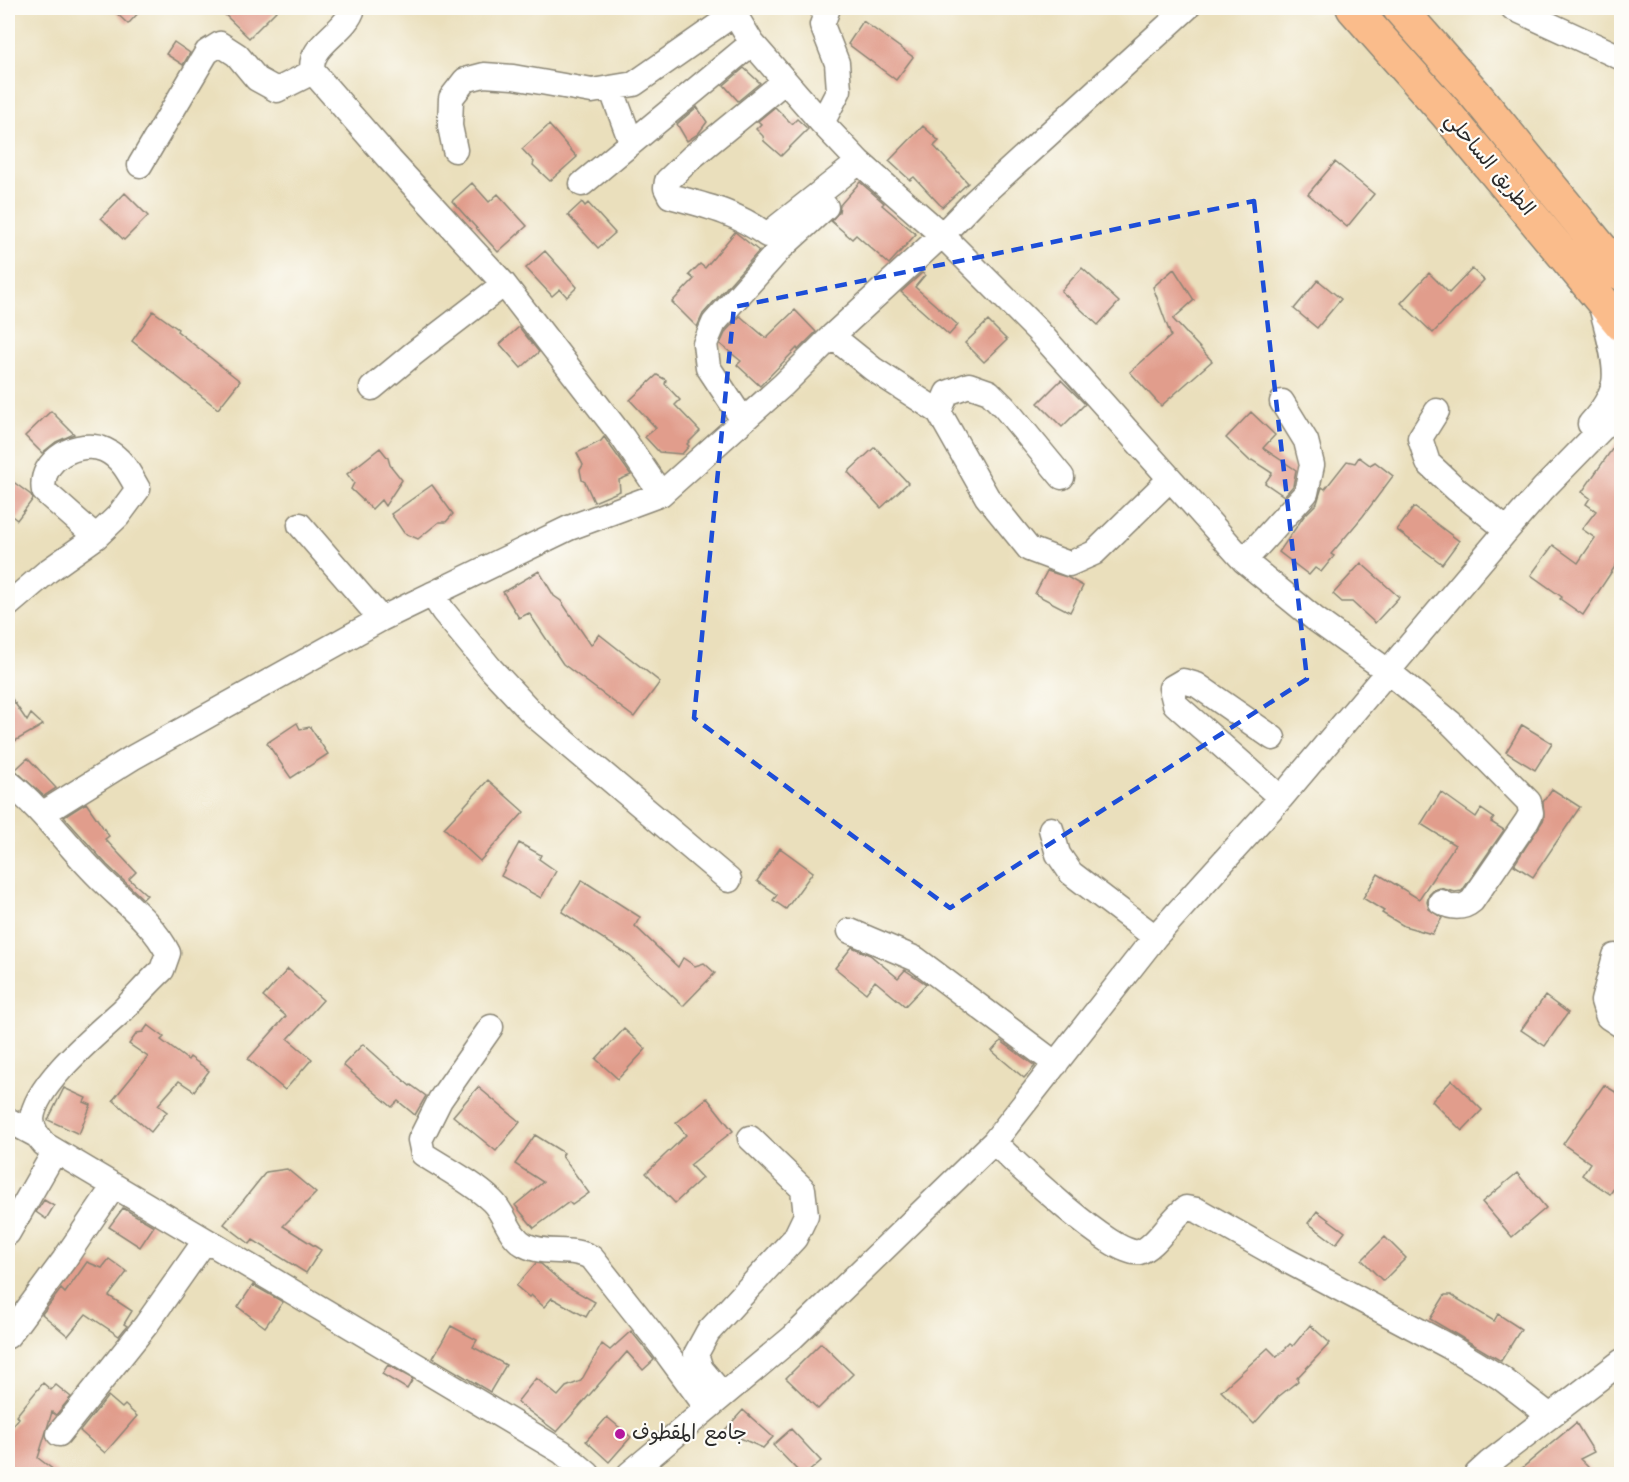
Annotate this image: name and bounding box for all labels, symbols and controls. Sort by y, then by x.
street label: الطريق الساحلي [1436,106,1542,224]
place label: جامع المقطوف [632,1418,747,1450]
marker: جامع المقطوف [613,1427,627,1441]

